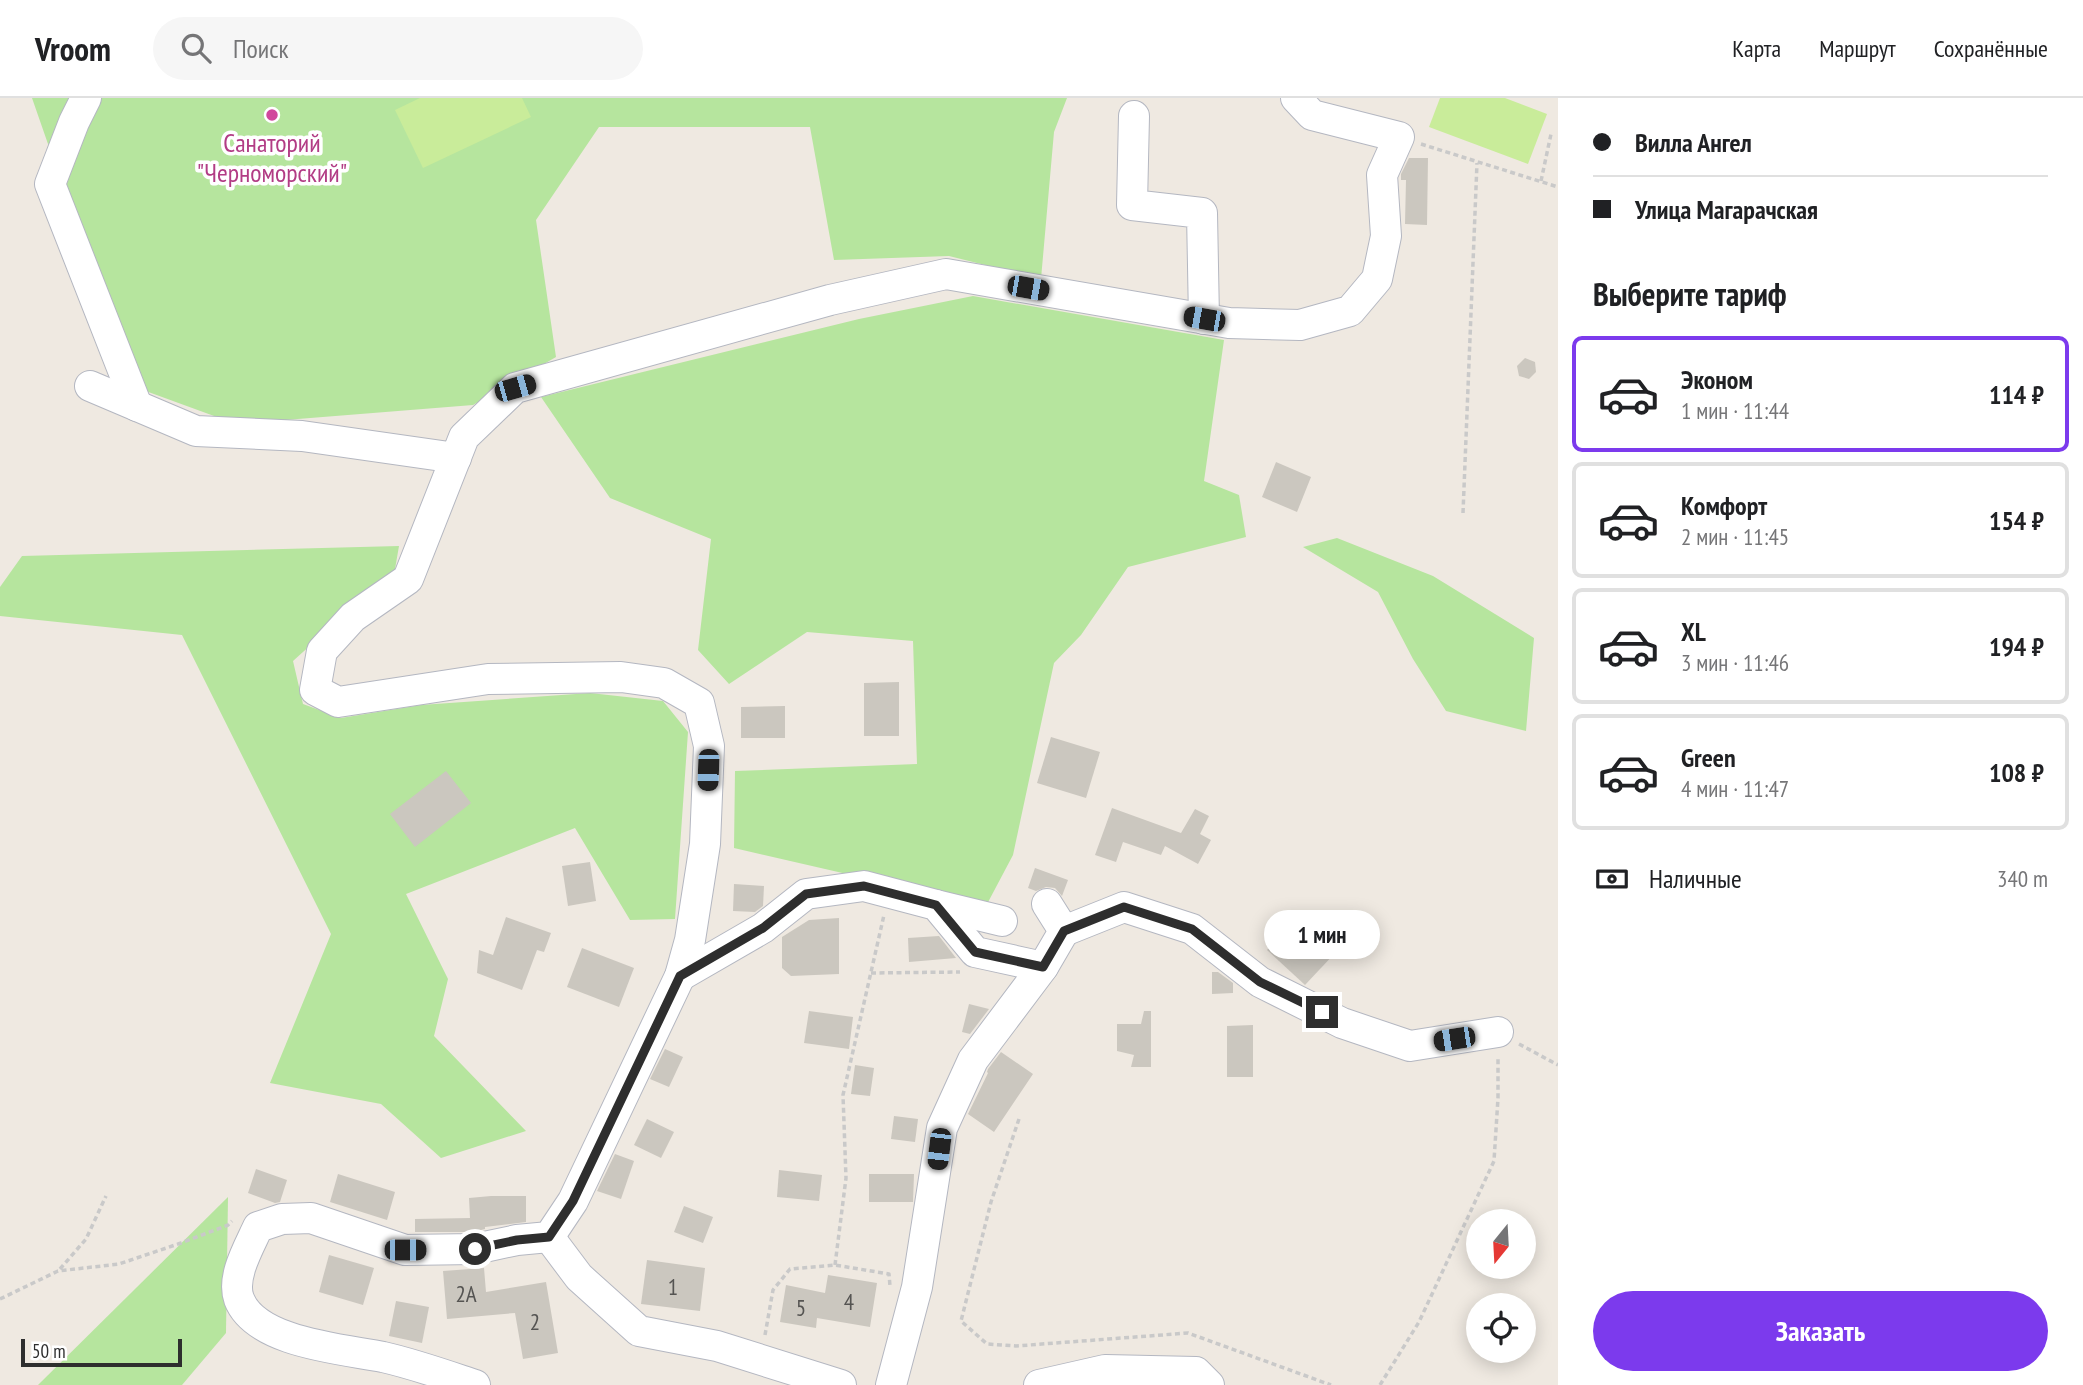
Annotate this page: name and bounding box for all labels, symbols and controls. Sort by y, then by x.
search box [153,17,643,80]
text: Vroom [35,27,111,70]
icon: search [177,29,215,67]
text: Поиск [233,32,289,65]
text: Карта [1732,33,1781,64]
text: Маршрут [1819,33,1896,64]
text: Сохранённые [1934,33,2048,64]
marker: Санаторий "Черноморский" [264,107,280,123]
place label: Санаторий "Черноморский" [197,126,347,189]
text: Вилла Ангел [1635,126,1752,159]
text: Улица Магарачская [1635,193,1818,226]
text: Выберите тариф [1593,273,1787,315]
car [1006,274,1051,302]
car [1182,305,1227,333]
icon: car [1597,363,1660,426]
text: Эконом [1681,363,1753,396]
car [492,372,539,404]
text: 114 ₽ [1989,378,2044,411]
text: 1 мин · 11:44 [1681,396,1789,425]
icon: car [1597,489,1660,552]
text: Комфорт [1681,489,1767,522]
text: 154 ₽ [1989,504,2044,537]
text: 2 мин · 11:45 [1681,522,1789,551]
icon: car [1597,615,1660,678]
text: XL [1681,615,1706,648]
text: 194 ₽ [1989,630,2044,663]
text: 3 мин · 11:46 [1681,648,1789,677]
icon: car [1597,741,1660,804]
text: Green [1681,741,1736,774]
car [697,749,720,791]
text: 108 ₽ [1989,756,2044,789]
text: 4 мин · 11:47 [1681,774,1789,803]
icon: cash [1593,860,1631,898]
text: Наличные [1649,862,1742,895]
text: 340 m [1997,864,2048,893]
callout: 1 мин [1264,911,1380,960]
text: 1 мин [1297,920,1347,949]
route end [1306,996,1338,1028]
car [1432,1025,1477,1053]
car [927,1127,952,1171]
north arrow [1466,1209,1536,1279]
map controls [1466,1209,1536,1363]
route start [459,1233,491,1265]
car [385,1240,427,1261]
house number: 1 [668,1272,678,1301]
house number: 2А [455,1279,477,1308]
house number: 4 [844,1287,854,1316]
button: Заказать [1593,1291,2048,1371]
house number: 5 [796,1293,806,1322]
button: locate [1466,1293,1536,1363]
house number: 2 [530,1307,540,1336]
scale bar [21,1336,182,1368]
text: 50 m [32,1339,66,1363]

